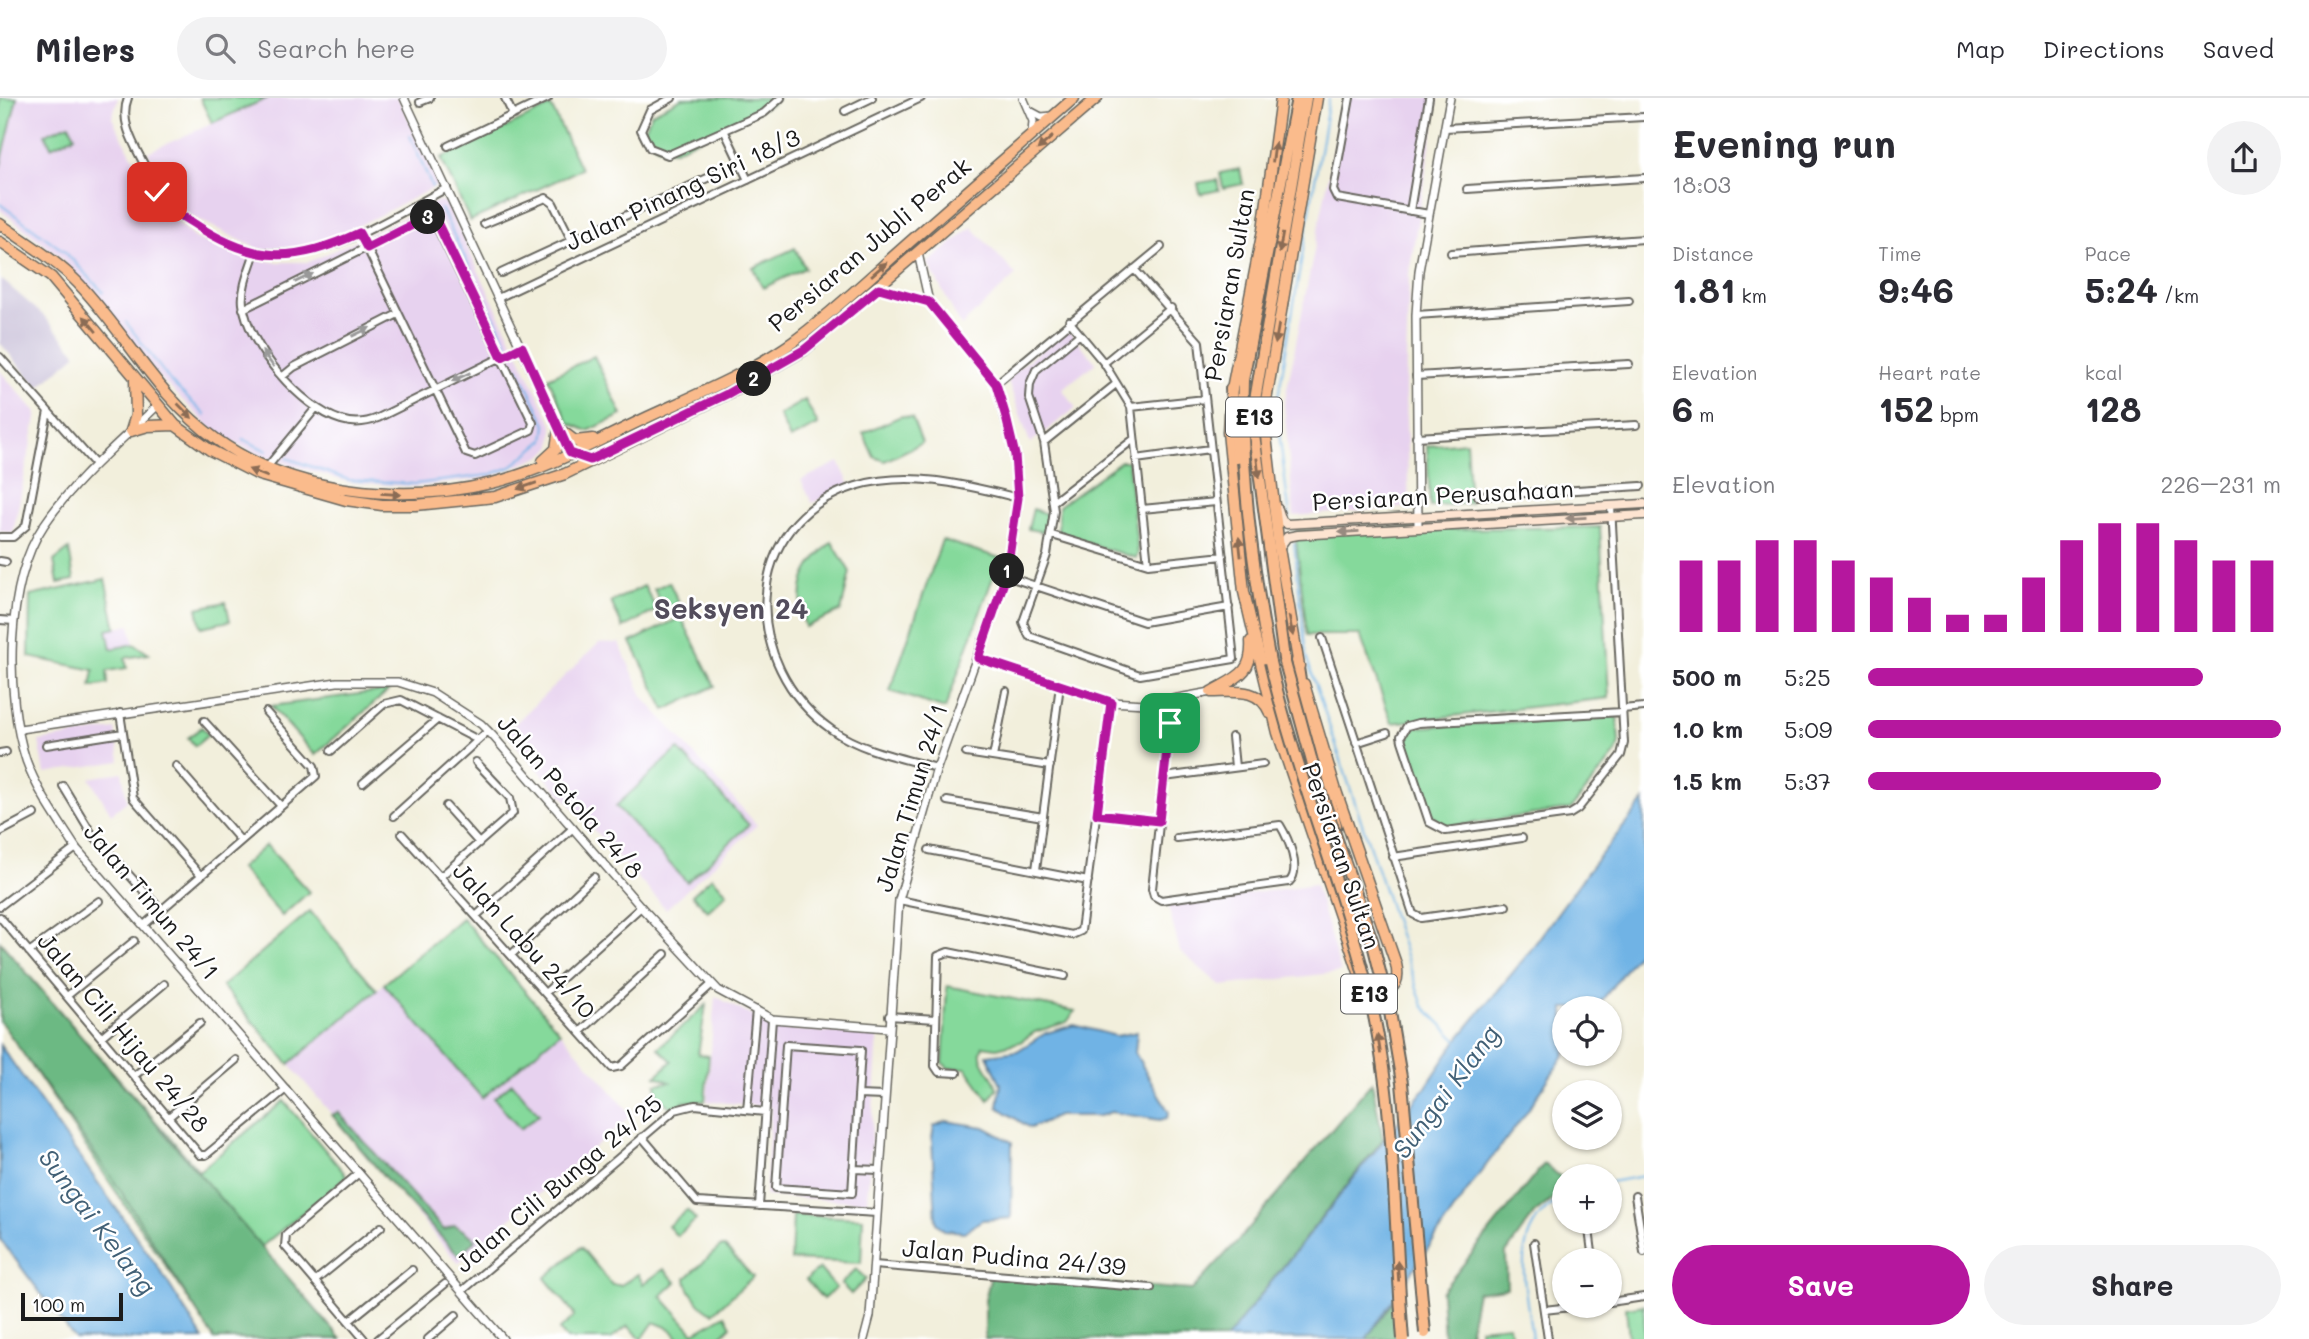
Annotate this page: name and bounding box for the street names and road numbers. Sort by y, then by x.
street label: Jalan Pinang Siri 18/3 [560,121,805,257]
street label: Persiaran Jubli Perak [761,150,977,338]
street label: Persiaran Sultan [1196,186,1261,383]
road number: E13 [1226,398,1282,436]
street label: Persiaran Perusahaan [1312,472,1574,517]
street label: Jalan Timun 24/1 [867,700,954,895]
street label: Jalan Petola 24/8 [491,707,651,885]
street label: Persiaran Sultan [1296,758,1389,953]
street label: Jalan Timun 24/1 [78,816,227,986]
street label: Jalan Labu 24/10 [447,856,603,1025]
street label: Jalan Cili Hijau 24/28 [31,926,217,1138]
road number: E13 [1341,974,1397,1014]
street label: Jalan Cili Bunga 24/25 [448,1087,668,1279]
street label: Jalan Pudina 24/39 [901,1231,1127,1282]

